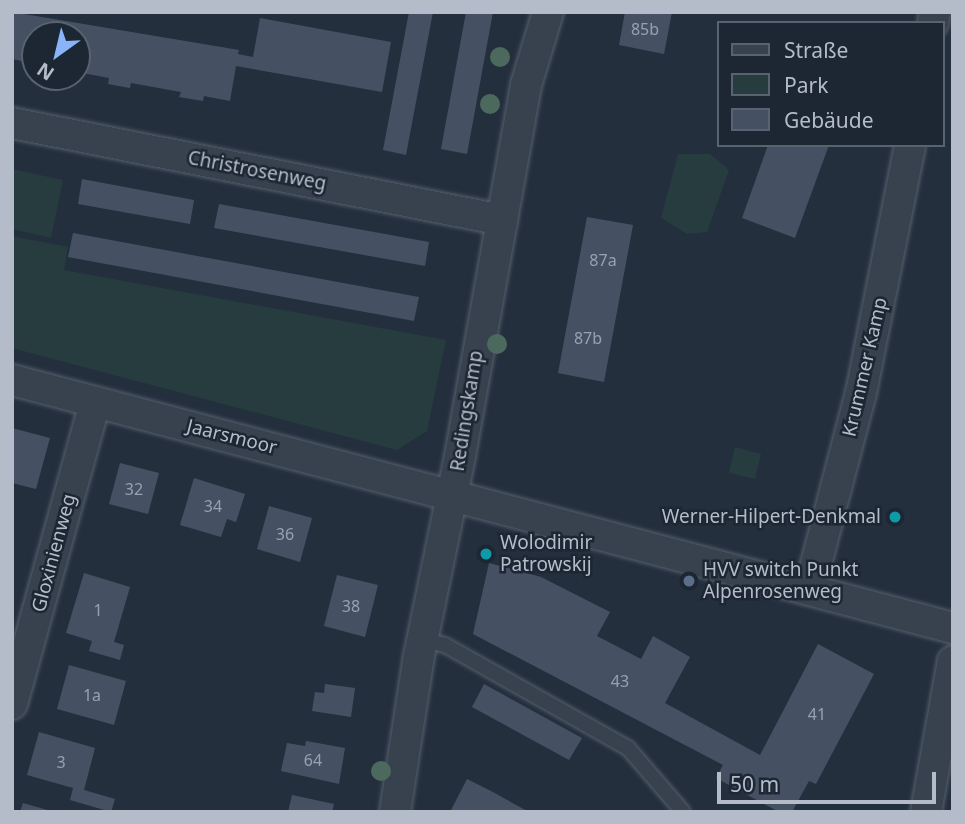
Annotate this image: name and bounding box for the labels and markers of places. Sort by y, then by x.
place label: Werner-Hilpert-Denkmal [662,506,881,528]
marker: Werner-Hilpert-Denkmal [887,509,903,525]
place label: Wolodimir Patrowskij [500,532,592,576]
marker: Wolodimir Patrowskij [478,546,494,562]
place label: HVV switch Punkt Alpenrosenweg [703,559,858,603]
marker: HVV switch Punkt Alpenrosenweg [681,573,697,589]

